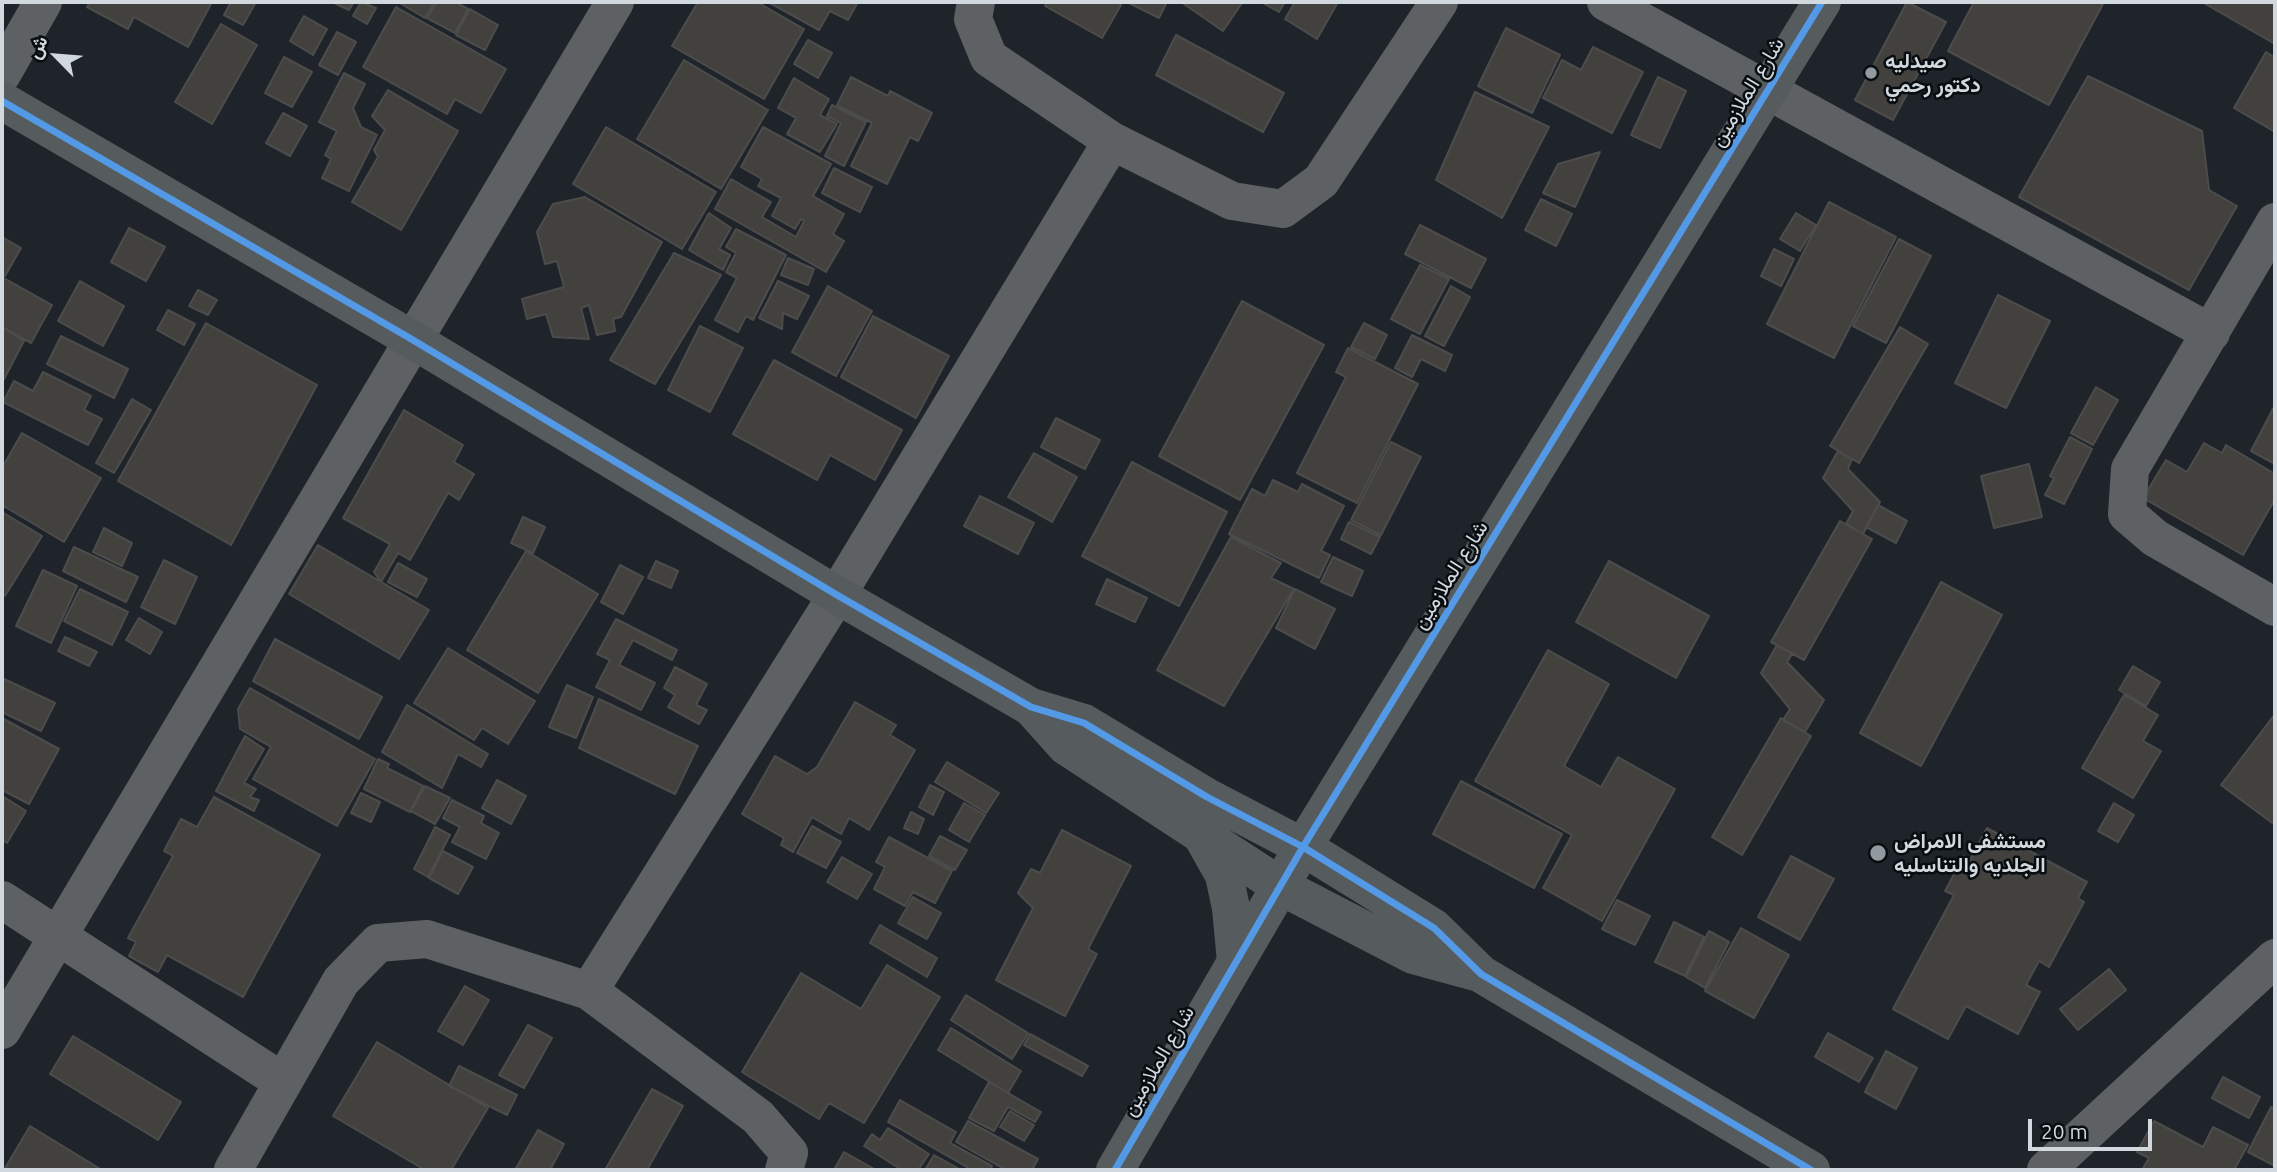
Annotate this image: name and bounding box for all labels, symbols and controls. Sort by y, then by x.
north arrow [21,21,91,91]
text: ش [22,32,52,62]
street label: شارع الملازمين [1705,33,1789,151]
place label: صيدليه دكتور رحمي [1885,48,1981,98]
marker: صيدليه دكتور رحمي [1863,65,1879,81]
street label: شارع الملازمين [1407,516,1493,634]
place label: مستشفى الامراض الجلديه والتناسليه [1894,828,2046,878]
marker: مستشفى الامراض الجلديه والتناسليه [1868,843,1888,863]
street label: شارع الملازمين [1116,1001,1200,1121]
scale bar [2032,1106,2156,1150]
text: 20 m [2041,1119,2088,1143]

